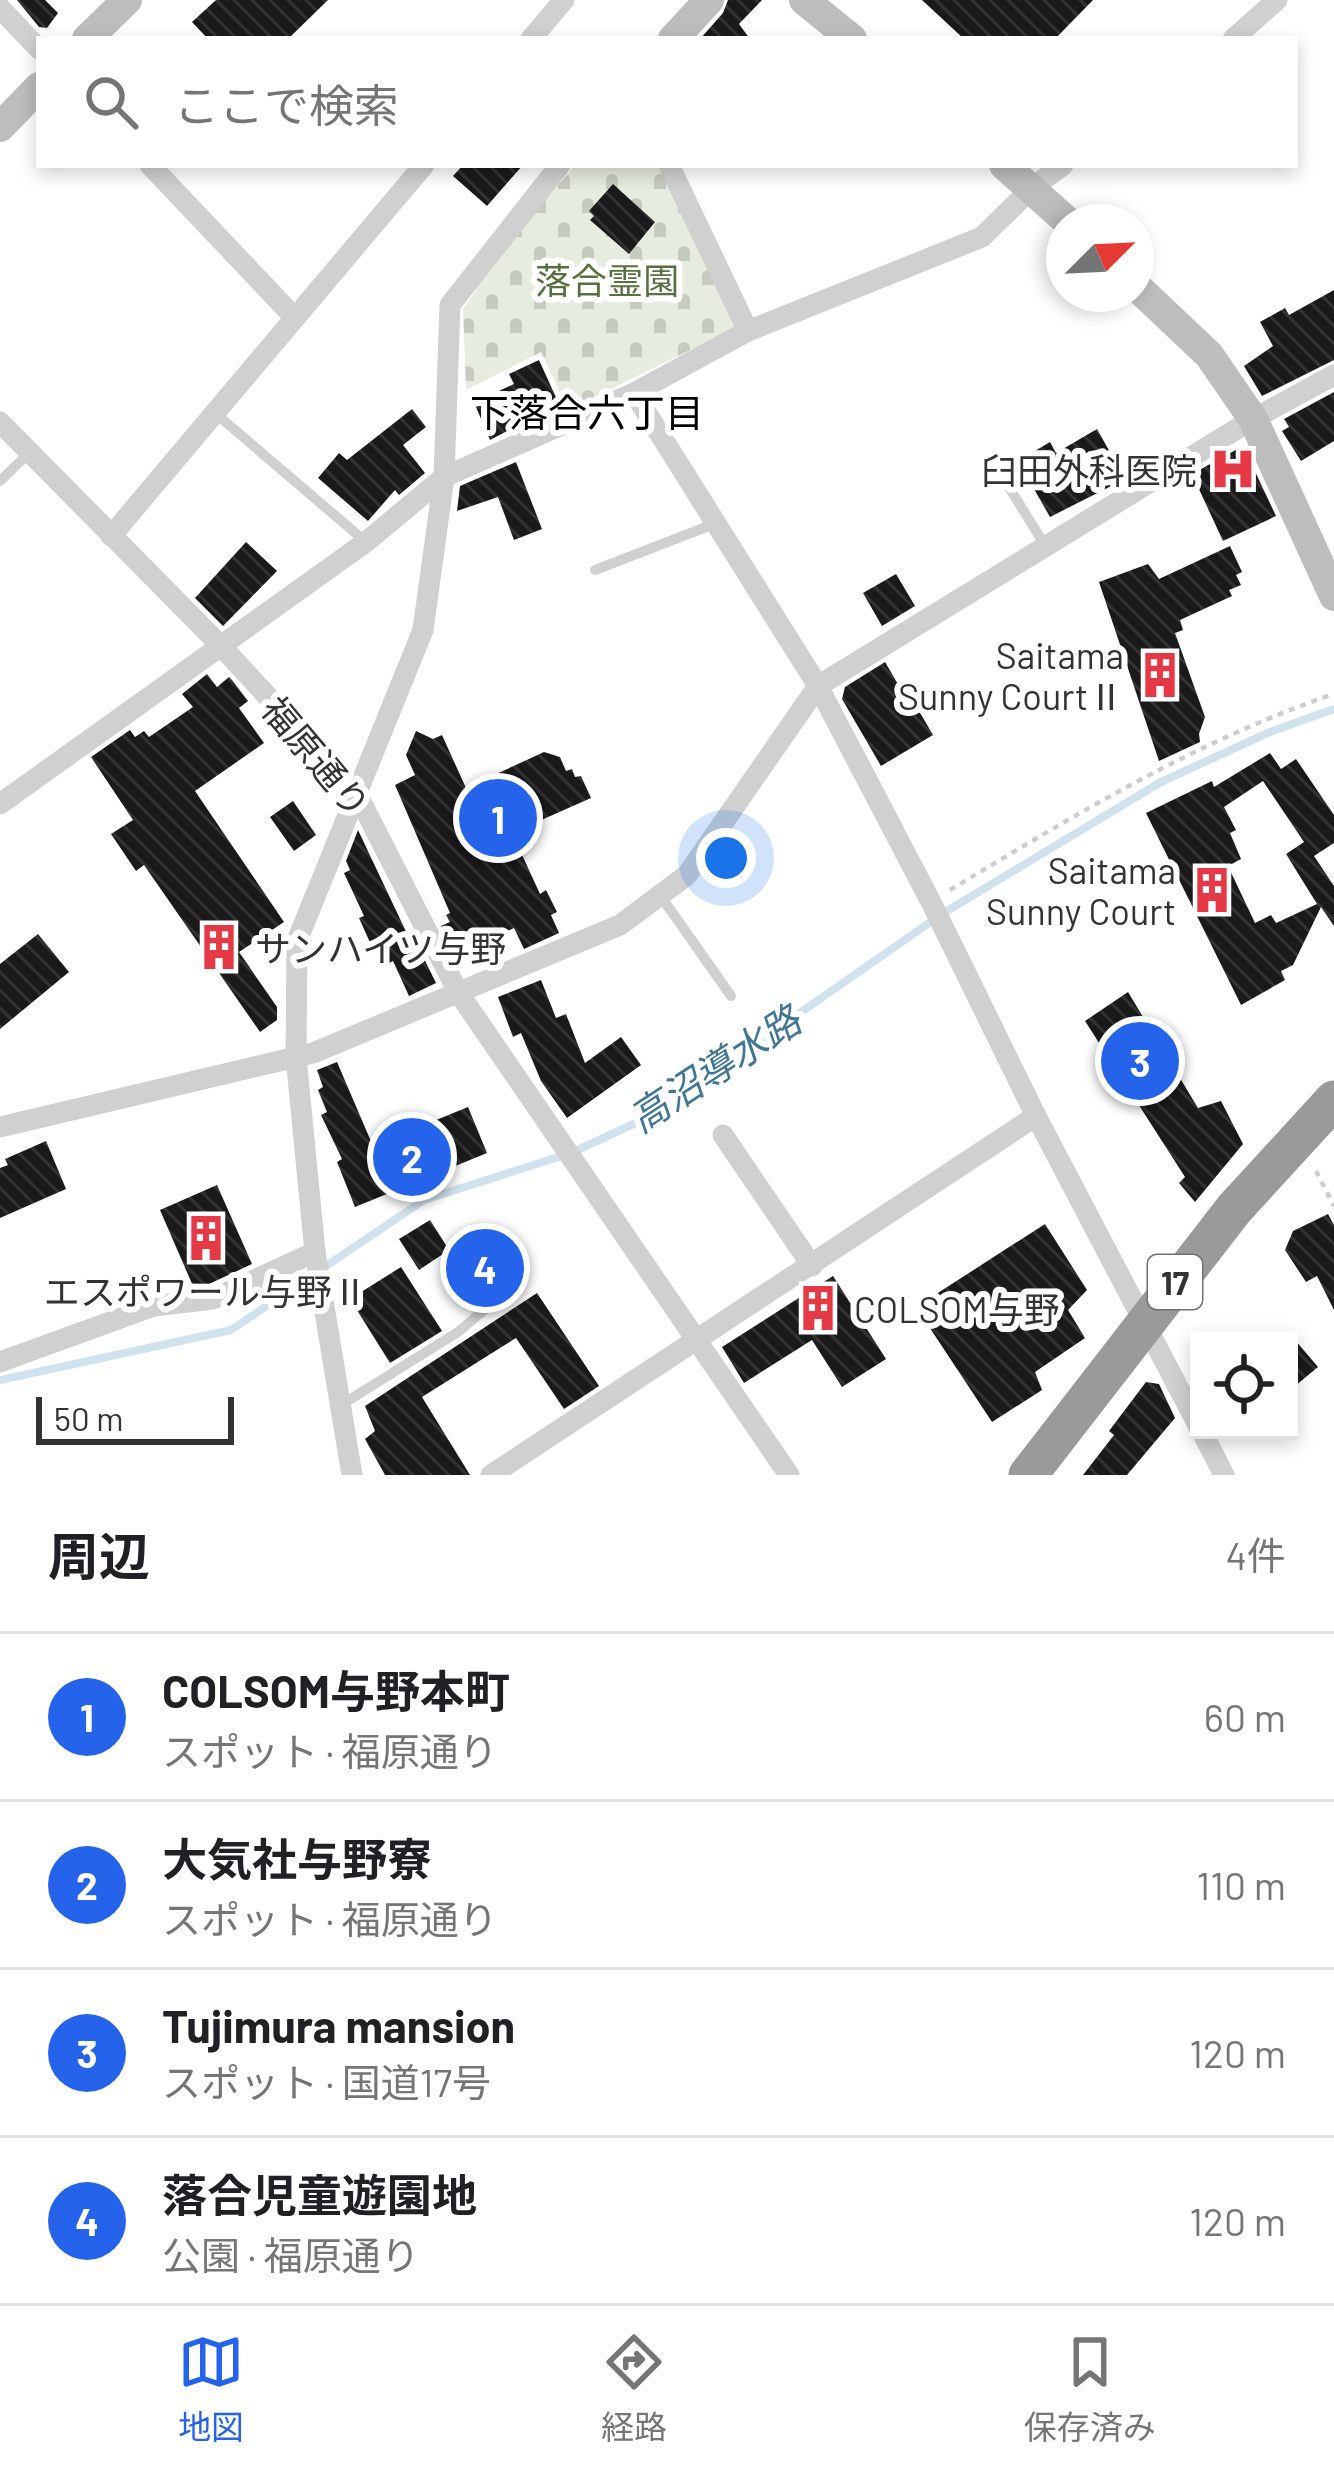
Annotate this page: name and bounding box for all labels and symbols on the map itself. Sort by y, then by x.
north arrow [1046,204,1154,312]
park label: 落合霊園 [535,258,679,301]
district label: 下落合六丁目 [470,388,704,435]
hospital icon: 臼田外科医院 [1208,444,1258,494]
place label: 臼田外科医院 [981,448,1197,491]
place label: Saitama Sunny CourtⅡ [898,633,1124,717]
building icon: Saitama Sunny CourtⅡ [1135,650,1185,700]
street label: 福原通り [254,687,380,825]
pin: 1 [459,773,537,863]
your location [696,828,756,888]
place label: Saitama Sunny Court [986,848,1176,932]
building icon: Saitama Sunny Court [1187,865,1237,915]
building icon: サンハイツ与野 [194,922,244,972]
place label: サンハイツ与野 [255,926,506,969]
water label: 高沼導水路 [619,994,811,1141]
pin: 3 [1101,1016,1179,1106]
pin: 2 [373,1112,451,1202]
building icon: エスポワール与野Ⅱ [181,1213,231,1263]
pin: 4 [446,1223,524,1313]
road number: 17 [1148,1255,1202,1309]
place label: エスポワール与野Ⅱ [44,1269,368,1312]
building icon: COLSOM与野 [793,1283,843,1333]
place label: COLSOM与野 [854,1287,1060,1330]
scale bar [36,1391,234,1444]

